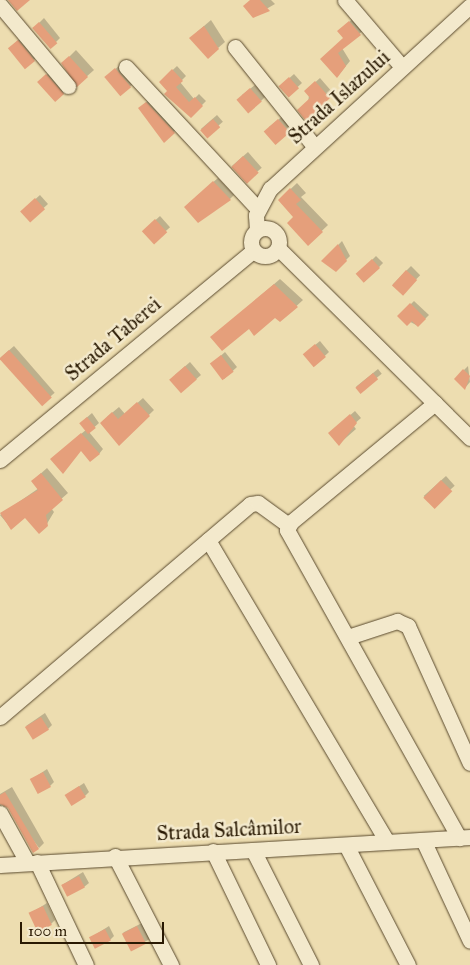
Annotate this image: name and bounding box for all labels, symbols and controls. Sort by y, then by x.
street label: Strada Islazului [283,45,395,149]
street label: Strada Taberei [60,292,166,386]
street label: Strada Salcâmilor [156,814,302,846]
scale bar [22,912,166,944]
text: 100 m [28,922,67,940]

